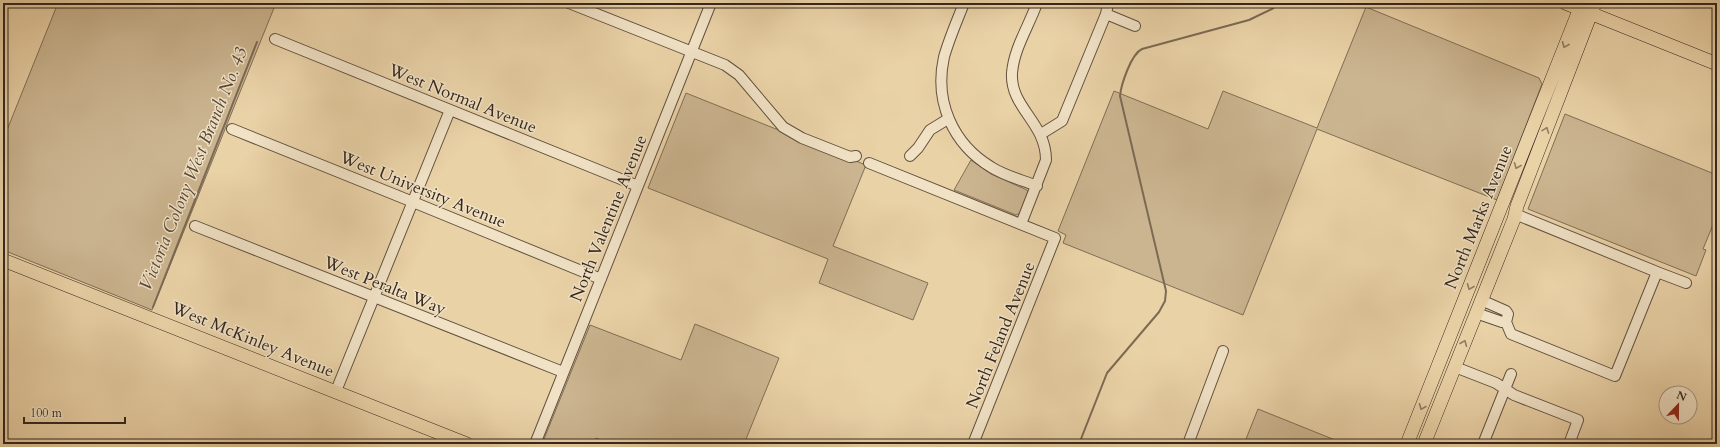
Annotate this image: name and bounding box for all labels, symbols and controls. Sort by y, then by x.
one-way arrow [1562,41,1570,48]
water label: Victoria Colony West Branch No. 43 [133,43,254,294]
street label: West Normal Avenue [384,58,540,139]
one-way arrow [1542,127,1550,134]
street label: North Valentine Avenue [564,131,652,305]
street label: North Marks Avenue [1439,142,1518,293]
street label: West University Avenue [335,145,509,233]
one-way arrow [1514,162,1522,169]
street label: West Peralta Way [319,250,449,321]
street label: North Feland Avenue [960,258,1040,412]
one-way arrow [1466,283,1474,290]
street label: West McKinley Avenue [167,296,338,383]
one-way arrow [1460,339,1468,346]
north arrow [1658,385,1698,425]
text: N [1674,387,1689,405]
scale bar [24,399,125,425]
one-way arrow [1418,404,1426,411]
text: 100 m [30,405,63,421]

